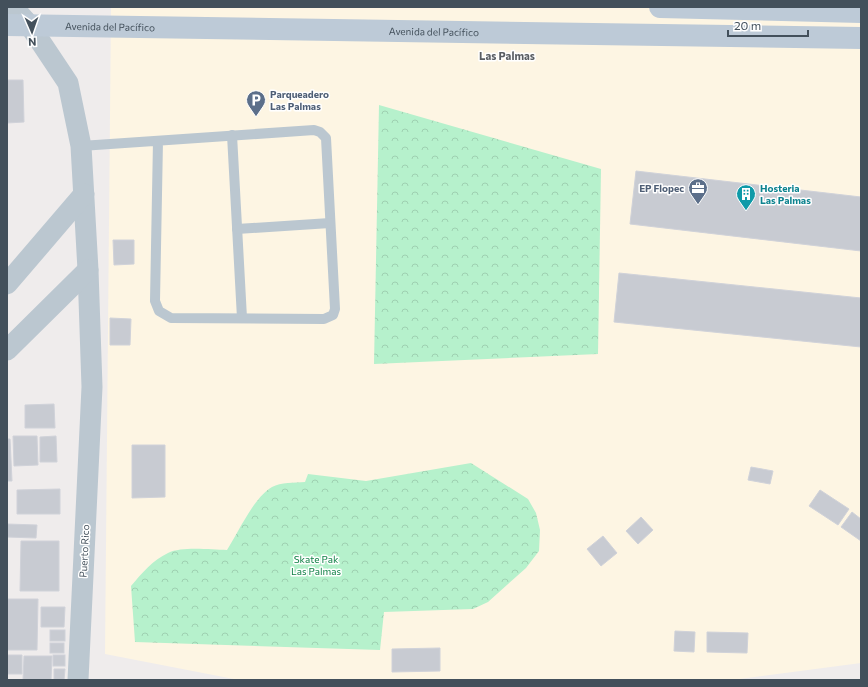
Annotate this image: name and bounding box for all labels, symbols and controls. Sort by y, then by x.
north arrow [12,12,52,52]
scale bar [728,12,808,38]
text: 20 m [734,18,761,32]
street label: Avenida del Pacífico [65,20,155,33]
street label: Avenida del Pacífico [389,25,479,38]
text: N [28,36,37,49]
district label: Las Palmas [479,49,535,62]
place label: Parqueadero Las Palmas [270,88,329,112]
parking icon: Parqueadero Las Palmas [245,89,267,117]
office icon: EP Flopec [687,177,709,205]
place label: EP Flopec [639,182,684,194]
place label: Hosteria Las Palmas [760,182,811,206]
building icon: Hosteria Las Palmas [735,183,757,211]
street label: Puerto Rico [77,524,91,578]
park label: Skate Pak Las Palmas [291,553,341,577]

